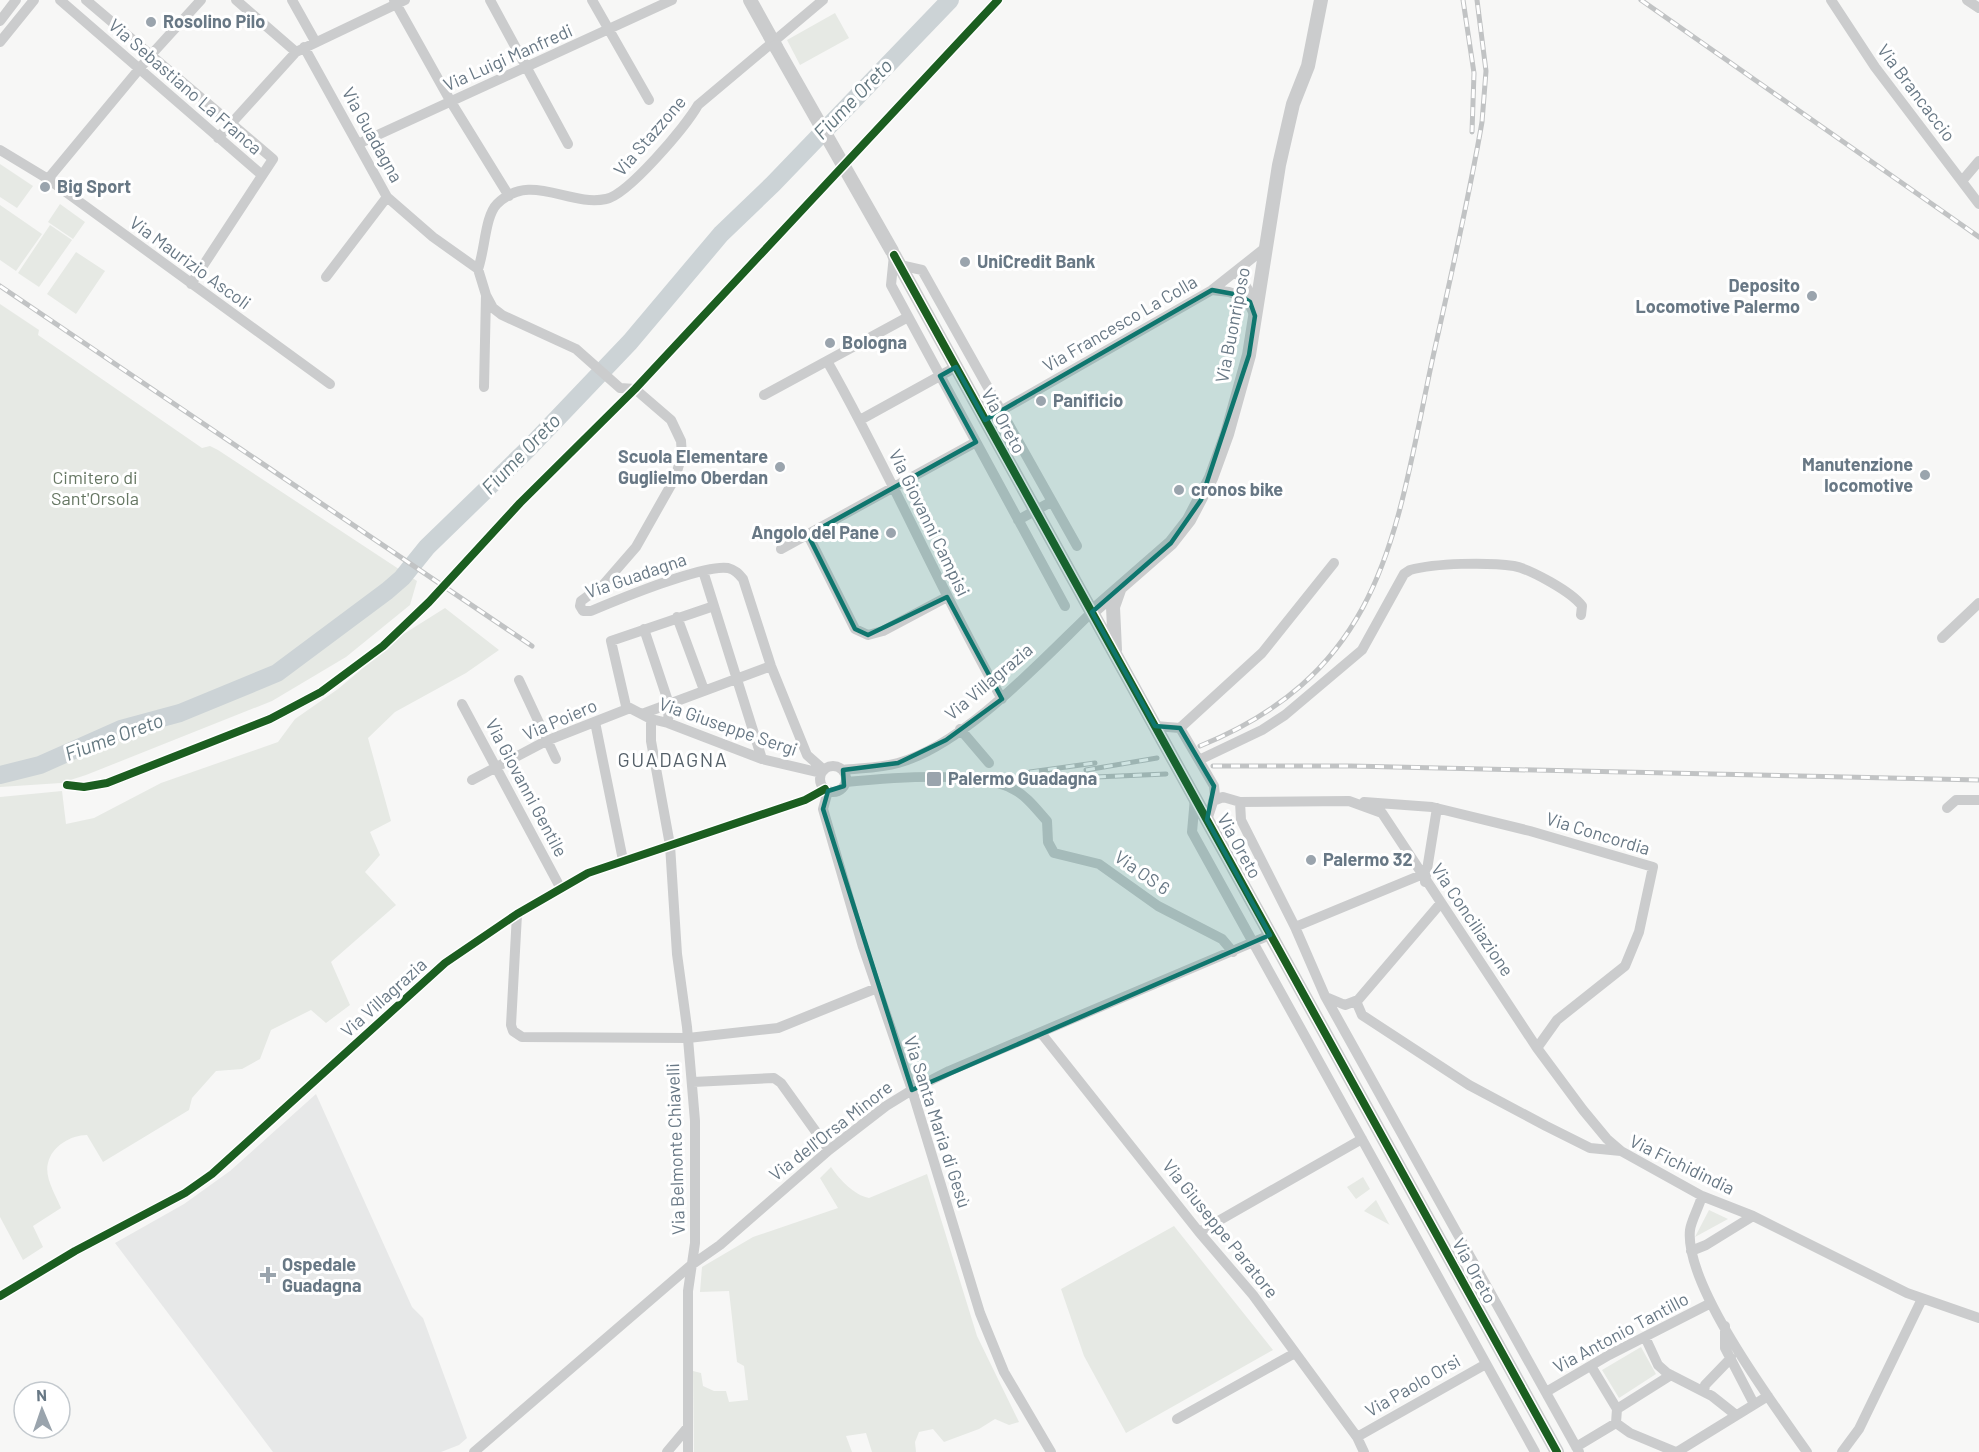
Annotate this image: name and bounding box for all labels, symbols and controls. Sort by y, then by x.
place label: Rosolino Pilo [163,10,265,32]
street label: Via Sebastiano La Franca [104,14,267,159]
marker: Rosolino Pilo [144,15,158,29]
street label: Via Luigi Manfredi [440,19,576,95]
street label: Via Brancaccio [1873,39,1961,145]
water label: Fiume Oreto [808,53,897,144]
street label: Via Guadagna [338,83,408,186]
street label: Via Stazzone [608,91,690,180]
place label: Big Sport [57,175,131,197]
marker: Big Sport [38,180,52,194]
street label: Via Maurizio Ascoli [126,211,255,313]
place label: UniCredit Bank [977,250,1096,272]
marker: UniCredit Bank [958,255,972,269]
street label: Via Buonriposo [1210,265,1254,385]
street label: Via Francesco La Colla [1038,270,1201,376]
place label: Deposito Locomotive Palermo [1635,274,1800,317]
marker: Deposito Locomotive Palermo [1805,289,1819,303]
place label: Bologna [842,331,907,353]
marker: Bologna [823,336,837,350]
street label: Via Oreto [977,384,1031,457]
place label: Panificio [1053,389,1123,411]
marker: Panificio [1034,394,1048,408]
water label: Fiume Oreto [476,408,565,499]
place label: Scuola Elementare Guglielmo Oberdan [618,445,768,488]
street label: Via Giovanni Campisi [885,445,975,600]
place label: Manutenzione locomotive [1802,453,1913,496]
marker: Scuola Elementare Guglielmo Oberdan [773,460,787,474]
park label: Cimitero di Sant'Orsola [51,466,139,509]
marker: Manutenzione locomotive [1918,468,1932,482]
place label: cronos bike [1191,478,1283,500]
marker: cronos bike [1172,483,1186,497]
place label: Angolo del Pane [751,521,879,543]
marker: Angolo del Pane [884,526,898,540]
street label: Via Guadagna [582,547,689,603]
street label: Via Villagrazia [940,638,1037,724]
street label: Via Giuseppe Sergi [656,692,801,760]
street label: Via Poiero [519,694,600,745]
water label: Fiume Oreto [61,707,166,765]
street label: Via Giovanni Gentile [481,715,573,860]
district label: GUADAGNA [618,747,728,771]
place label: Palermo Guadagna [948,767,1097,789]
marker: Palermo Guadagna [925,770,943,788]
street label: Via Concordia [1544,807,1653,859]
street label: Via Oreto [1213,809,1267,882]
street label: Via OS 6 [1111,845,1175,899]
place label: Palermo 32 [1323,848,1413,870]
marker: Palermo 32 [1304,853,1318,867]
street label: Via Conciliazione [1427,859,1519,980]
street label: Via Villagrazia [336,953,431,1042]
street label: Via Santa Maria di Gesù [900,1033,976,1210]
street label: Via Belmonte Chiavelli [661,1063,689,1235]
street label: Via dell'Orsa Minore [764,1075,896,1185]
street label: Via Fichidindia [1626,1129,1739,1199]
street label: Via Giuseppe Paratore [1158,1155,1283,1302]
street label: Via Oreto [1448,1234,1502,1307]
place label: Ospedale Guadagna [282,1253,361,1296]
marker: Ospedale Guadagna [259,1266,277,1284]
street label: Via Antonio Tantillo [1549,1287,1692,1377]
street label: Via Paolo Orsi [1361,1349,1464,1421]
north arrow [12,1380,72,1440]
text: N [36,1385,47,1404]

